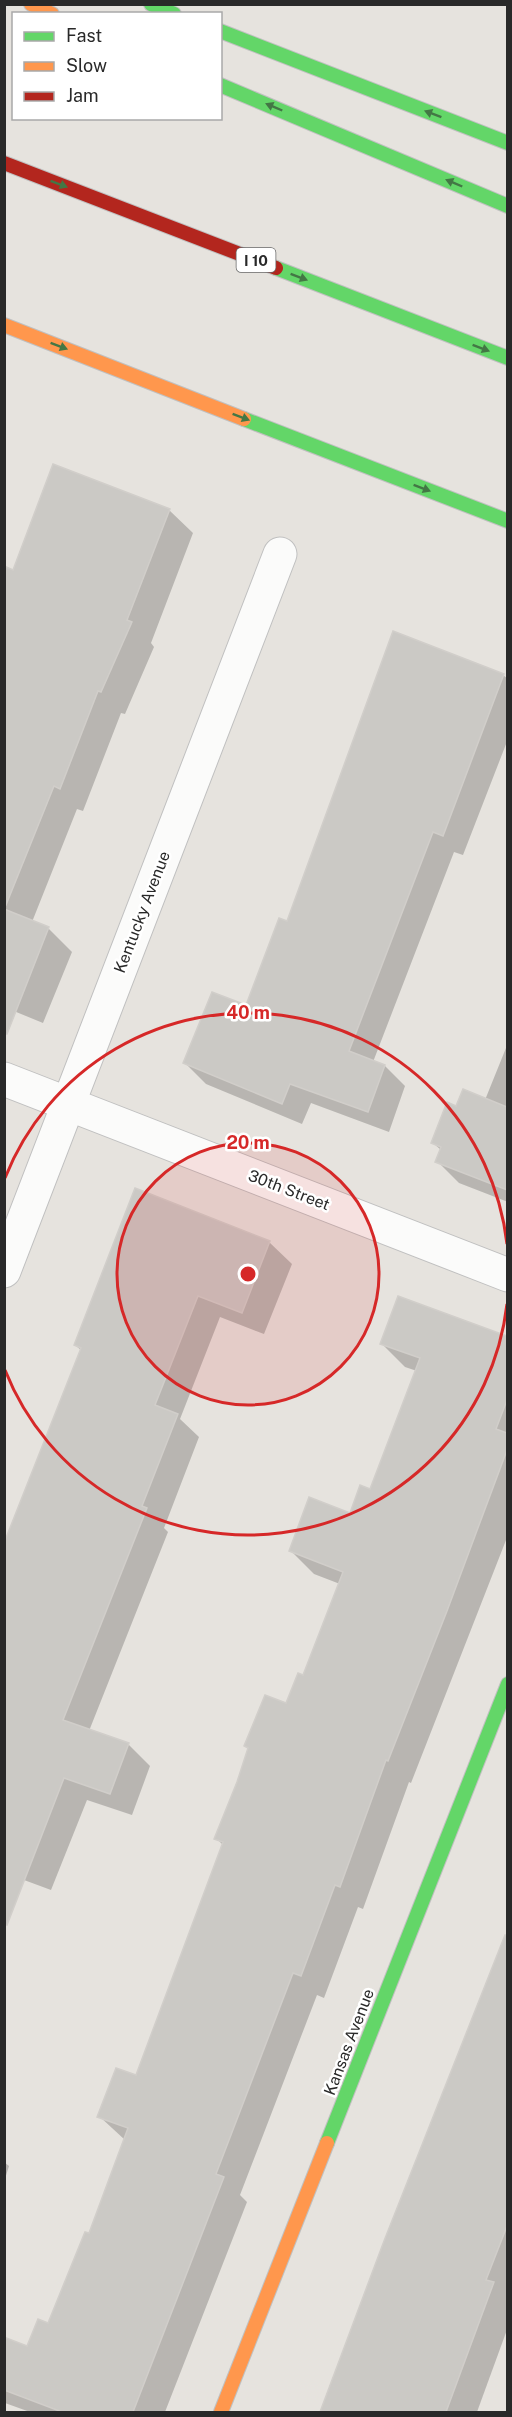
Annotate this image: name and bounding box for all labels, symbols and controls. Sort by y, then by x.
legend [12,12,222,120]
text: Fast [66,25,102,46]
text: Slow [66,55,107,76]
text: Jam [66,85,99,106]
one-way arrow [265,102,283,111]
one-way arrow [424,109,442,119]
one-way arrow [444,178,462,188]
one-way arrow [50,180,68,189]
road number: I 10 [236,248,276,272]
one-way arrow [291,273,309,283]
one-way arrow [50,342,68,351]
one-way arrow [472,344,490,353]
one-way arrow [232,412,250,422]
one-way arrow [414,483,432,493]
street label: Kentucky Avenue [110,848,174,976]
text: 40 m [226,1002,270,1023]
text: 20 m [226,1132,270,1153]
street label: 30th Street [246,1166,332,1214]
centre of rings [238,1264,258,1284]
street label: Kansas Avenue [320,1986,378,2098]

